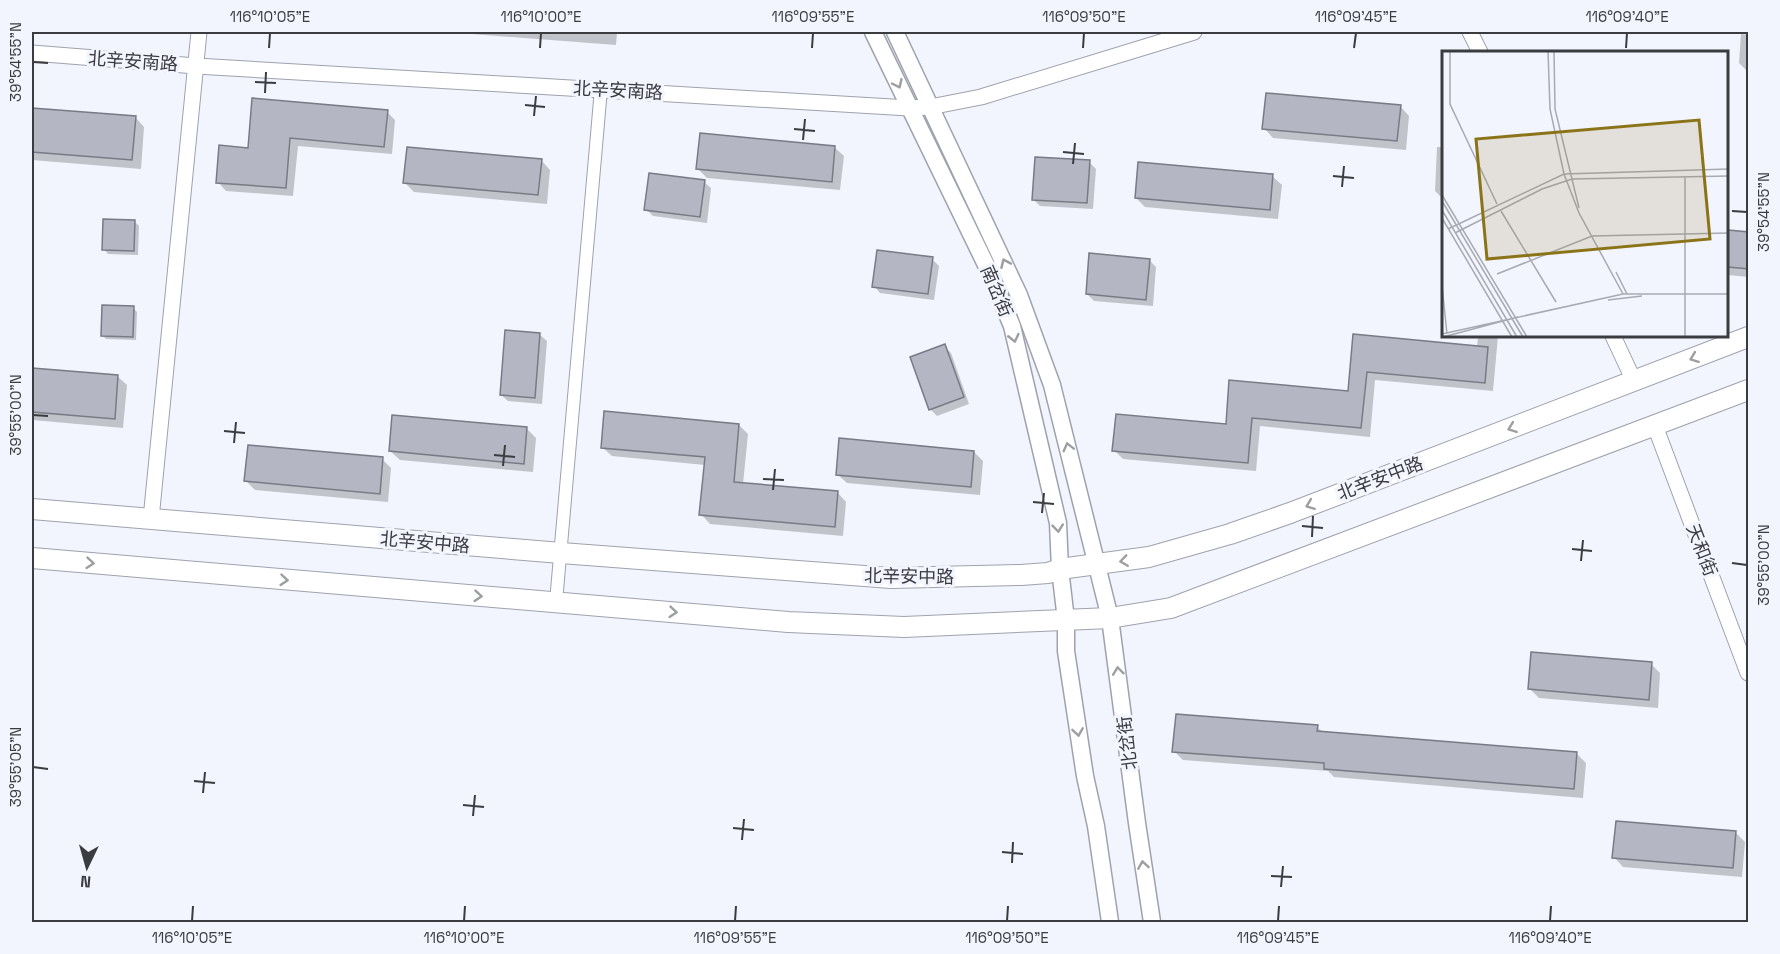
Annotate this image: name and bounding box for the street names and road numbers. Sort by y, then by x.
street label: 北辛安南路 [87,46,179,76]
street label: 北辛安南路 [572,76,664,104]
street label: 南岔街 [976,262,1018,320]
street label: 北辛安中路 [1334,451,1426,505]
street label: 天和街 [1682,521,1722,579]
street label: 北辛安中路 [379,527,471,557]
street label: 北辛安中路 [864,564,954,588]
street label: 北岔街 [1112,715,1142,771]

